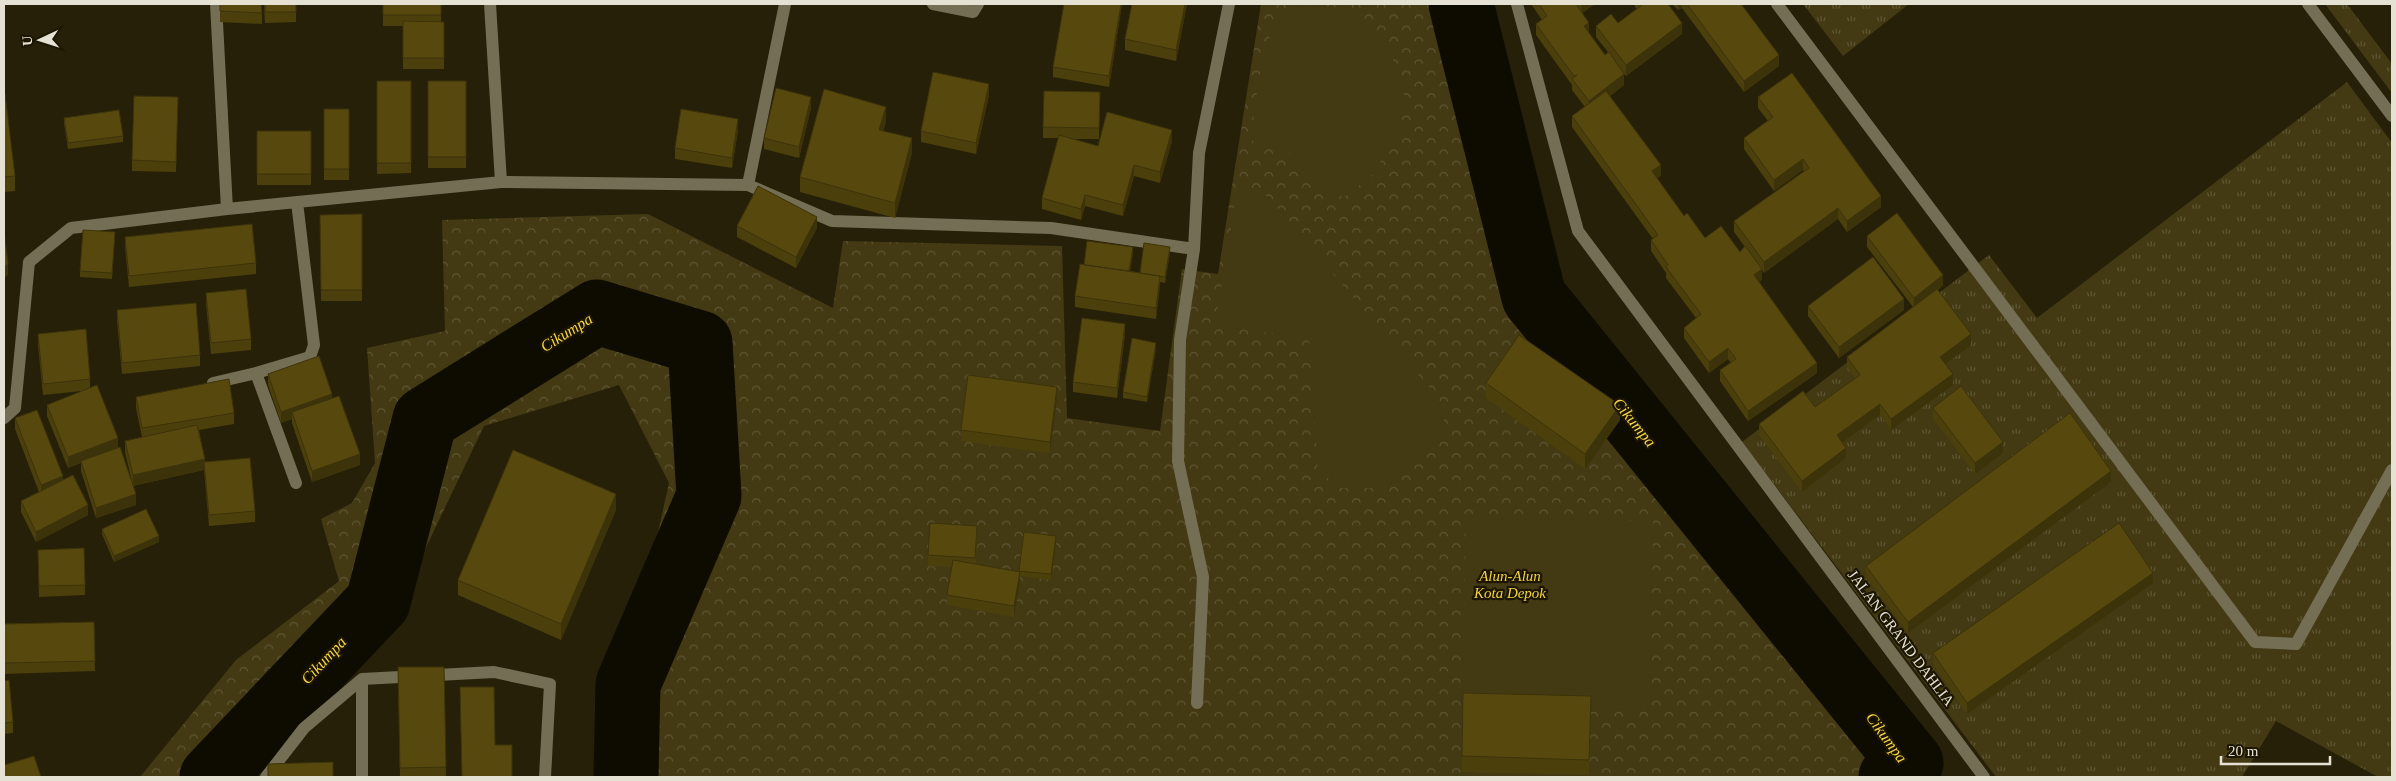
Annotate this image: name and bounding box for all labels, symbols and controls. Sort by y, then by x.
north arrow [15,15,65,65]
text: U [20,35,35,46]
water label: Cikumpa [537,310,596,356]
water label: Cikumpa [1609,395,1659,451]
street label: JALAN GRAND DAHLIA [1845,567,1957,709]
park label: Alun-Alun Kota Depok [1473,568,1546,601]
water label: Cikumpa [297,633,350,688]
water label: Cikumpa [1862,709,1910,766]
scale bar [2221,734,2330,766]
text: 20 m [2228,743,2259,759]

